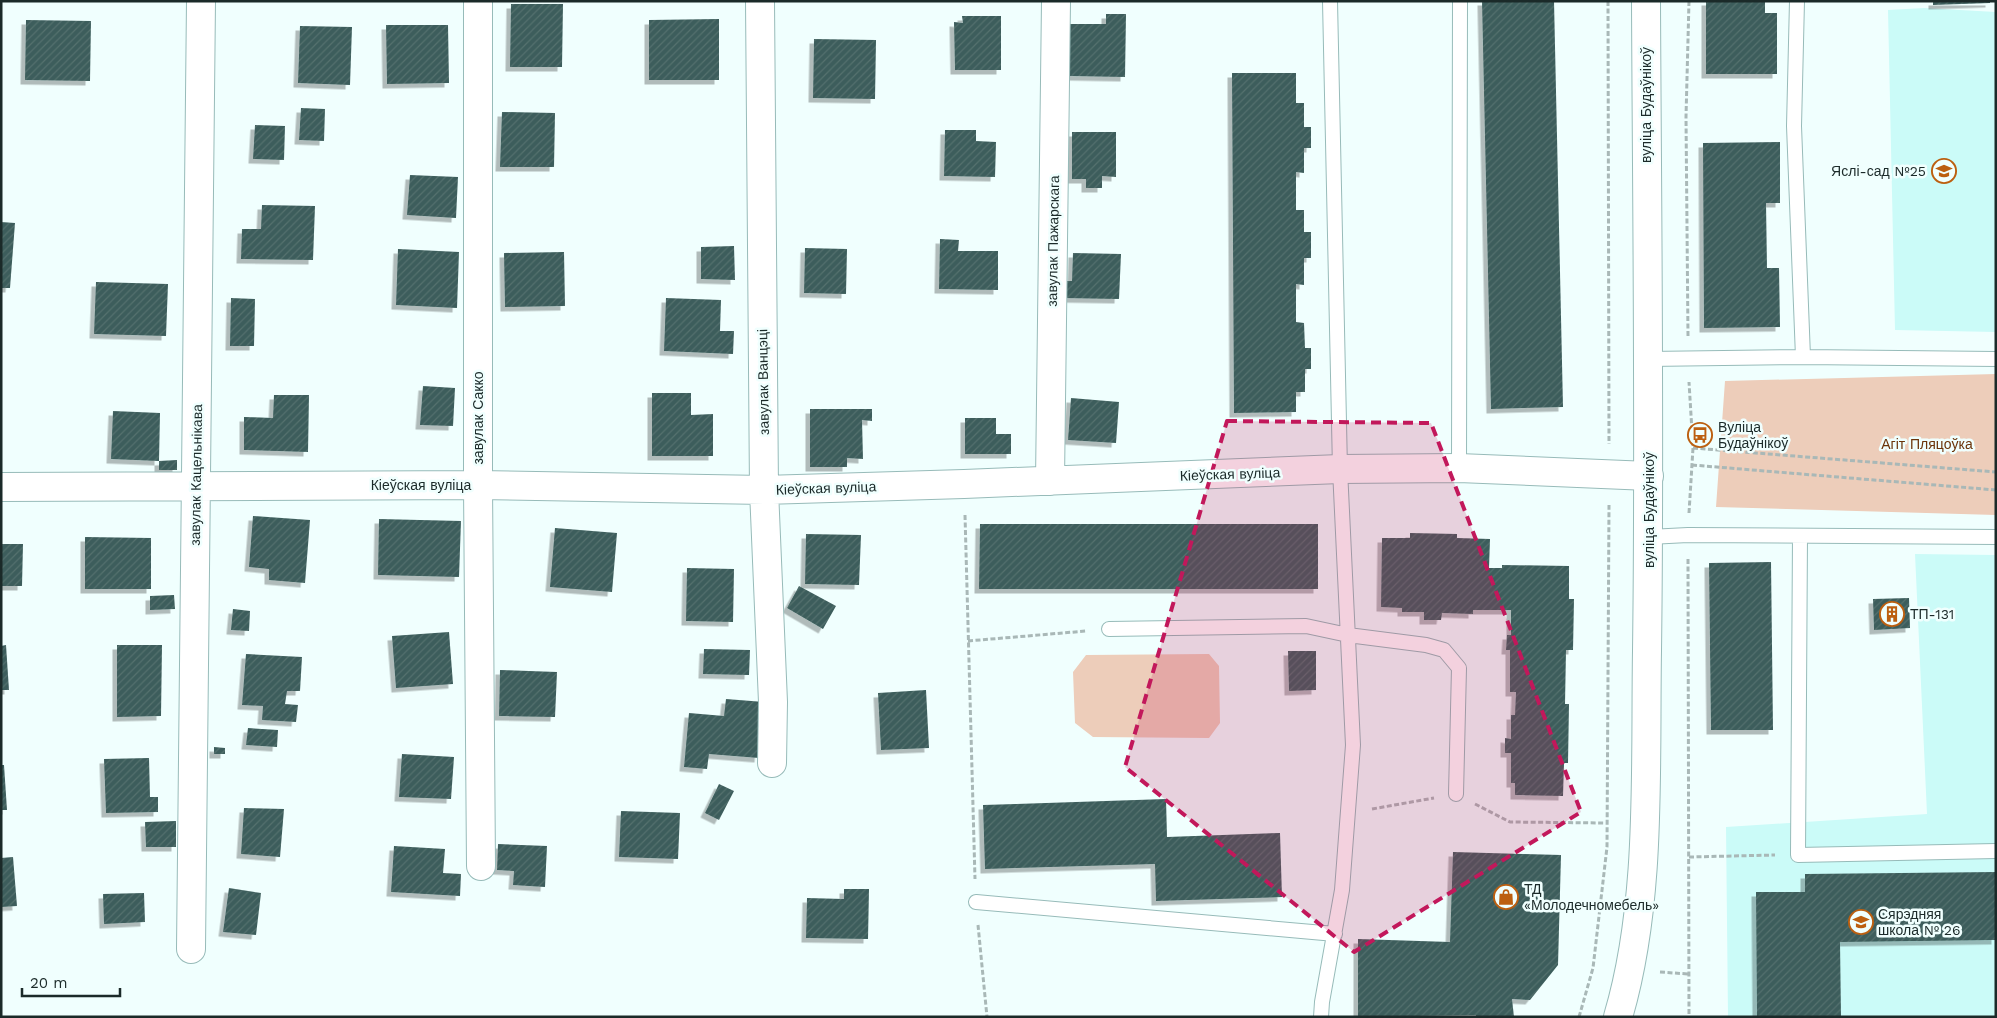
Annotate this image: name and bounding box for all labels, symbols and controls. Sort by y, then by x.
street label: вуліца Будаўнікоў [1638,47,1654,163]
school or university icon: Яслі-сад №25 [1931,158,1957,184]
place label: Яслі-сад №25 [1831,163,1926,179]
street label: завулак Пажарскага [1044,175,1062,307]
street label: завулак Ванцэці [754,329,772,435]
street label: завулак Сакко [470,371,486,465]
street label: завулак Кацельнікава [187,404,205,546]
place label: Вуліца Будаўнікоў [1718,419,1788,451]
bus stop icon: Вуліца Будаўнікоў [1687,422,1713,448]
park label: Агіт Пляцоўка [1881,436,1973,452]
street label: вуліца Будаўнікоў [1641,452,1657,568]
street label: Кіеўская вуліца [1179,464,1281,484]
street label: Кіеўская вуліца [371,477,471,493]
street label: Кіеўская вуліца [775,478,877,498]
building icon: ТП-131 [1879,601,1905,627]
place label: ТП-131 [1910,606,1954,622]
place label: ТД «Молодечномебель» [1524,881,1659,913]
shop icon: ТД «Молодечномебель» [1493,884,1519,910]
place label: Сярэдняя школа № 26 [1878,906,1961,938]
school or university icon: Сярэдняя школа № 26 [1848,909,1874,935]
scale bar [22,966,120,998]
text: 20 m [30,974,68,992]

